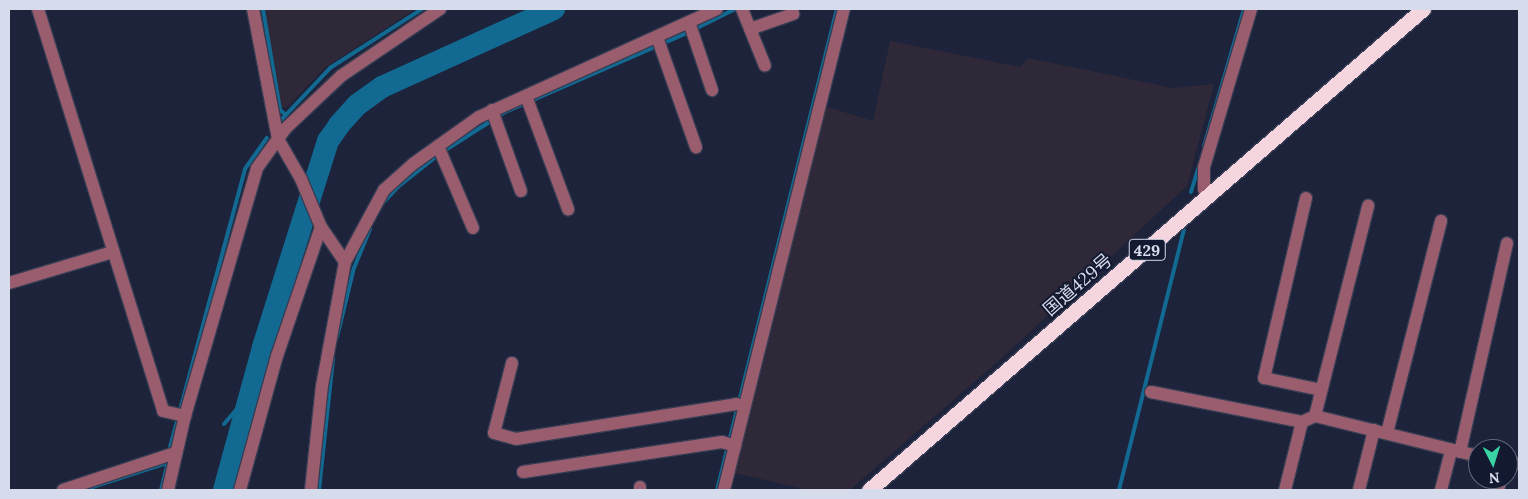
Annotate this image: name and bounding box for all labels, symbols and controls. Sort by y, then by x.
road number: 429 [1128,236,1166,264]
street label: 国道429号 [1039,249,1117,321]
north arrow [1468,439,1518,489]
text: N [1488,469,1500,487]

